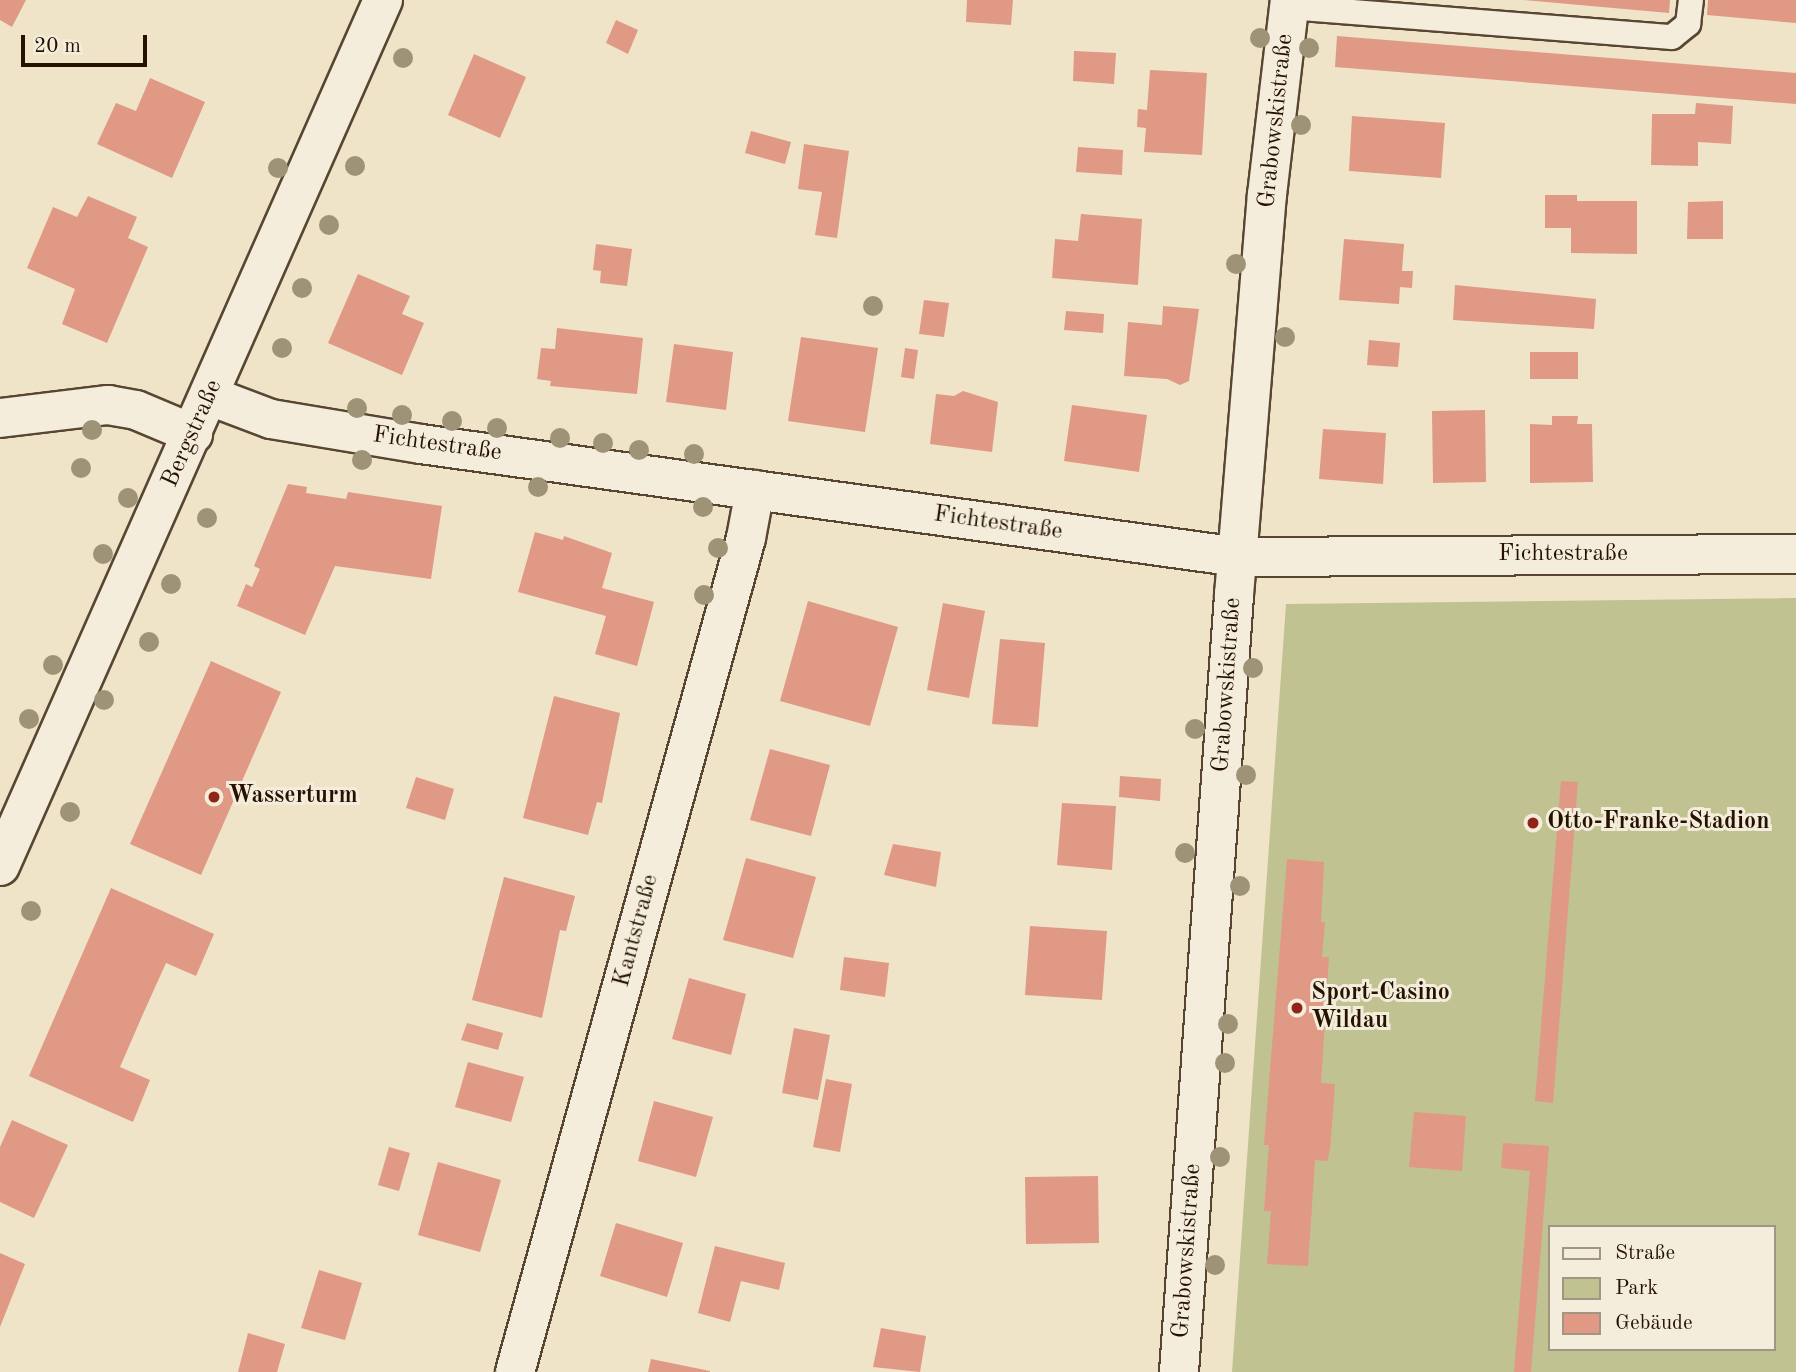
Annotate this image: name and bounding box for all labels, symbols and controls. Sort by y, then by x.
scale bar [24,21,150,65]
street label: Grabowskistraße [1254,32,1300,210]
text: 20 m [34,36,81,57]
street label: Bergstraße [157,376,229,492]
street label: Fichtestraße [371,422,503,468]
street label: Fichtestraße [932,501,1064,547]
street label: Fichtestraße [1498,541,1628,569]
street label: Grabowskistraße [1208,597,1248,773]
place label: Wasserturm [228,783,358,811]
marker: Wasserturm [206,789,222,805]
place label: Otto-Franke-Stadion [1547,809,1769,837]
marker: Otto-Franke-Stadion [1525,815,1541,831]
street label: Kantstraße [608,871,666,991]
place label: Sport-Casino Wildau [1311,980,1450,1036]
marker: Sport-Casino Wildau [1289,1000,1305,1016]
street label: Grabowskistraße [1168,1163,1208,1339]
legend [1548,1225,1775,1351]
text: Straße [1615,1243,1675,1264]
text: Park [1615,1278,1658,1299]
text: Gebäude [1615,1313,1693,1334]

